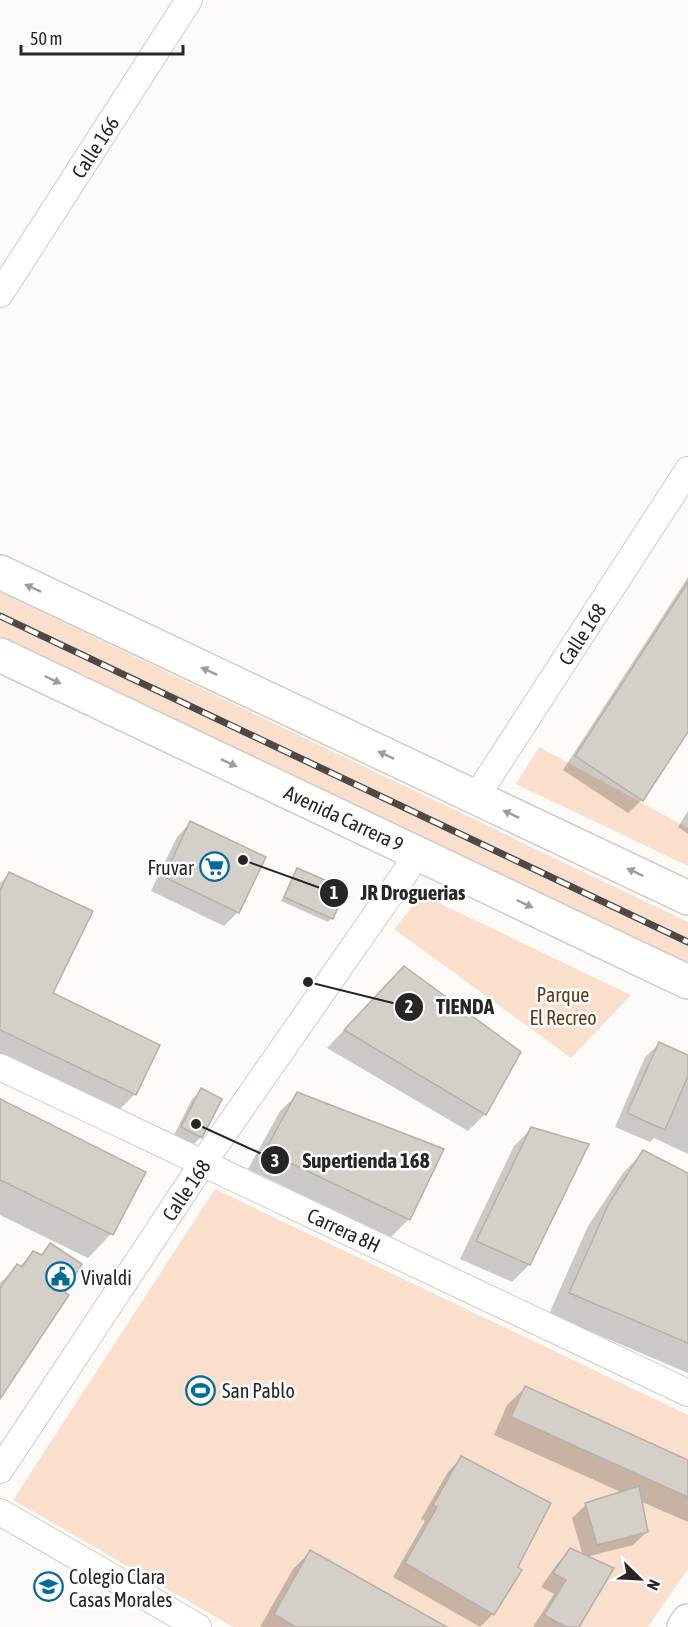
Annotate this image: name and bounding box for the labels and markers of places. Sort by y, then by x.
supermarket icon: Fruvar [199,851,231,883]
place label: Fruvar [148,856,195,879]
callout: JR Droguerias [319,873,477,912]
callout: TIENDA [394,987,506,1026]
callout: Supertienda 168 [260,1141,442,1180]
public building icon: Vivaldi [44,1261,76,1293]
place label: Vivaldi [81,1266,132,1289]
sports icon: San Pablo [185,1374,217,1406]
place label: San Pablo [222,1379,295,1402]
place label: Colegio Clara Casas Morales [69,1565,172,1611]
school or university icon: Colegio Clara Casas Morales [32,1571,64,1603]

